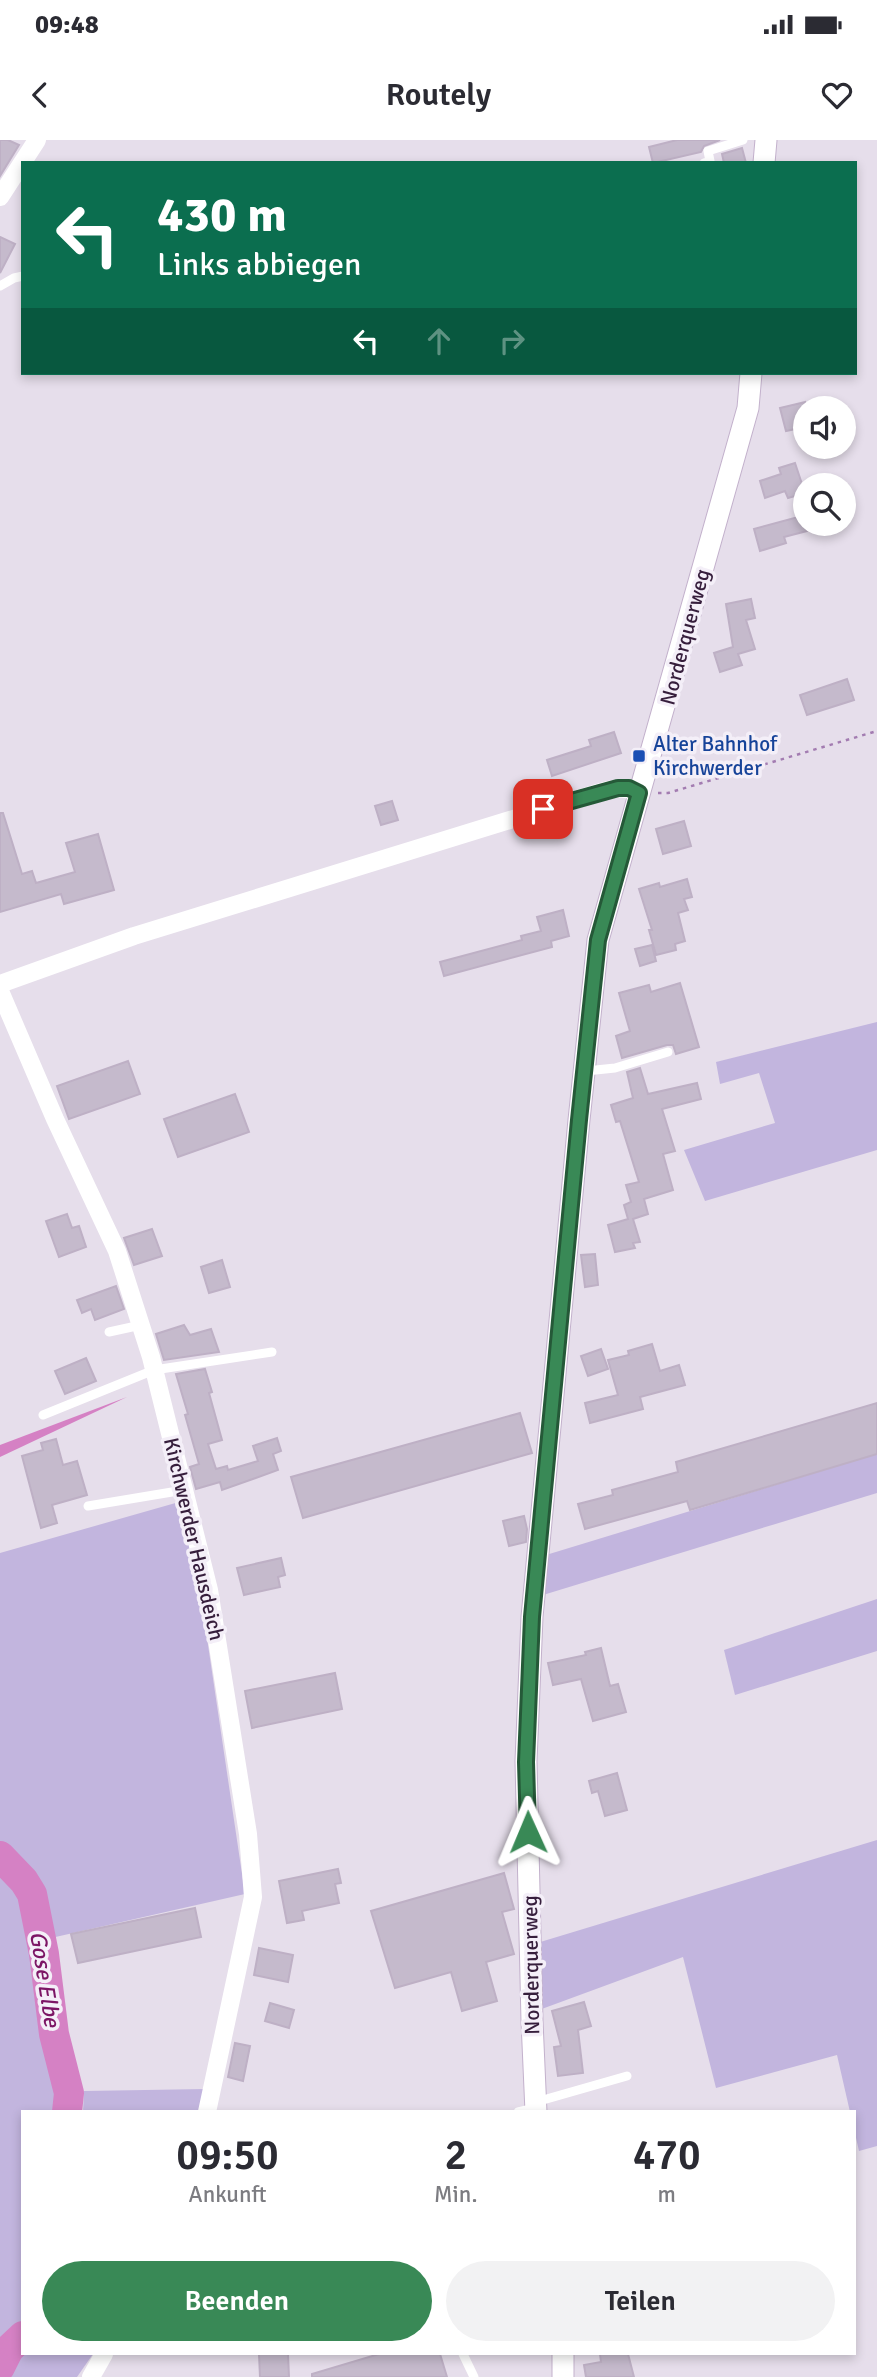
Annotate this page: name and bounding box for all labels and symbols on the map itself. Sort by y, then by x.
street label: Norderquerweg [654,566,716,708]
place label: Alter Bahnhof Kirchwerder [653,731,778,781]
marker: Alter Bahnhof Kirchwerder [631,748,647,764]
pin [513,779,573,839]
street label: Kirchwerder Hausdeich [158,1435,230,1643]
position arrow [491,1795,565,1869]
street label: Norderquerweg [517,1895,545,2035]
water label: Gose Elbe [23,1929,67,2031]

